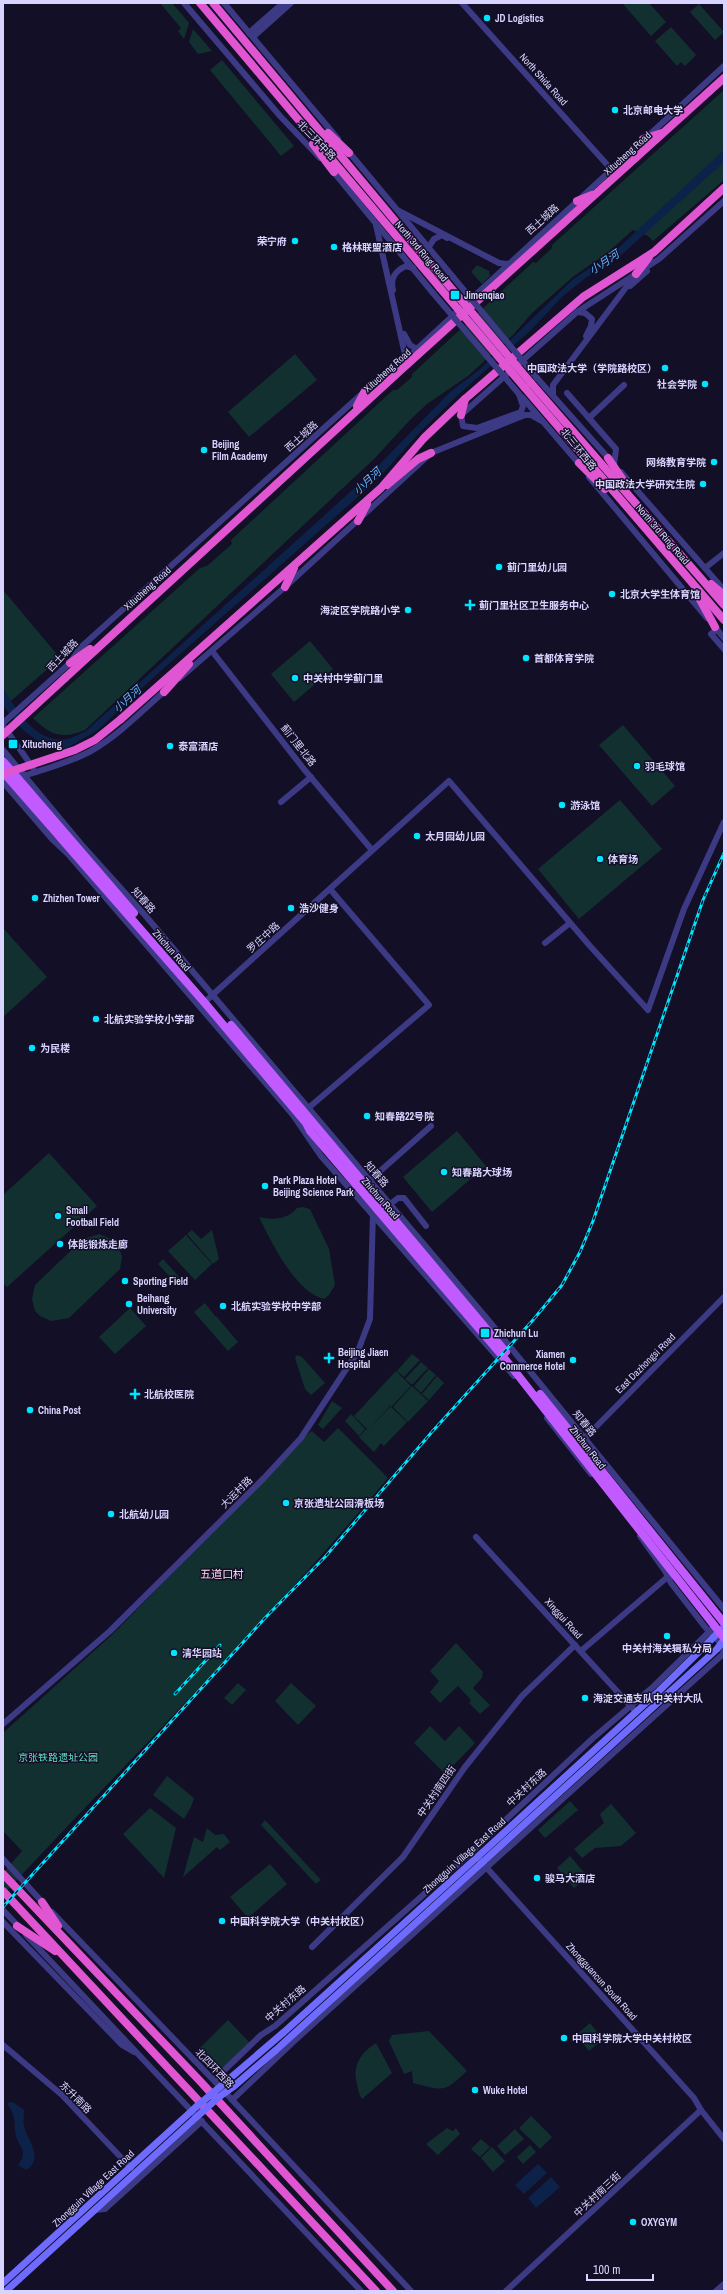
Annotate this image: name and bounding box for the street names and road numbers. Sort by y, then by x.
street label: North Shida Road [517,51,570,108]
street label: 北三环中路 [295,118,339,163]
street label: Xitucheng Road [601,129,654,178]
street label: 西土城路 [523,201,562,238]
street label: North 3rd Ring Road [392,218,451,284]
street label: Xitucheng Road [361,346,414,395]
street label: 西土城路 [282,418,321,455]
street label: 北三环西路 [558,426,599,473]
street label: North 3rd Ring Road [633,502,692,567]
street label: Xitucheng Road [121,564,174,613]
street label: 西土城路 [44,636,81,674]
street label: 蓟门里北路 [278,722,319,769]
street label: 知春路 [129,885,158,916]
street label: 罗庄中路 [244,919,283,956]
street label: Zhichun Road [150,927,193,974]
street label: 知春路 [362,1159,391,1190]
street label: Zhichun Road [359,1175,402,1222]
street label: East Dazhongsi Road [613,1331,678,1396]
street label: 知春路 [570,1408,599,1439]
street label: Zhichun Road [567,1423,609,1472]
street label: 大运村路 [218,1474,255,1511]
street label: Xinggui Road [542,1595,585,1641]
street label: 中关村南四街 [414,1763,459,1820]
street label: 中关村东路 [504,1766,549,1809]
street label: Zhongguin Village East Road [420,1815,508,1896]
street label: Zhongguancun South Road [563,1940,640,2023]
street label: 中关村东路 [262,1982,308,2025]
street label: 北四环西路 [193,2046,237,2091]
street label: 东升南路 [57,2079,94,2116]
street label: Zhongguin Village East Road [50,2147,137,2230]
street label: 中关村南三街 [571,2169,624,2220]

